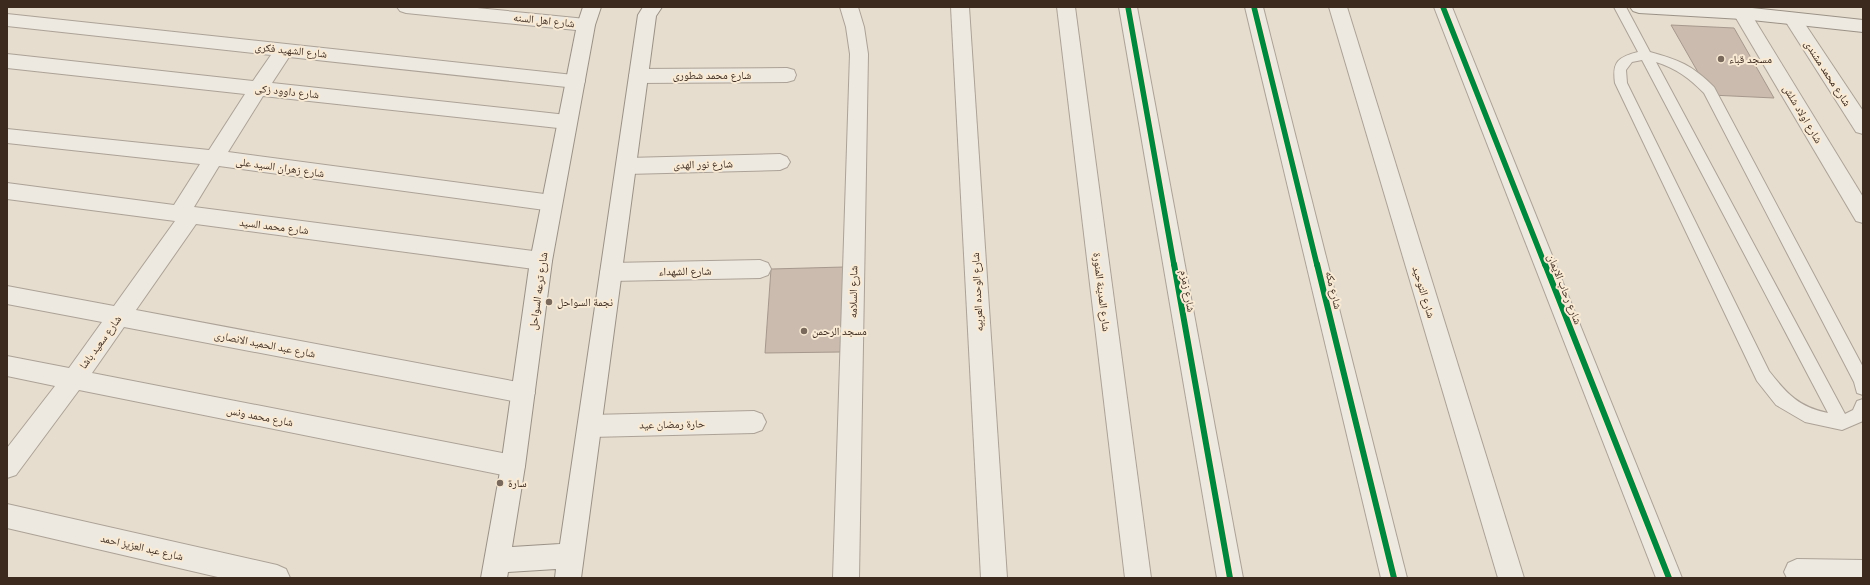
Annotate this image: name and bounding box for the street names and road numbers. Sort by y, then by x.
street label: شارع اهل السنه [513,10,575,30]
street label: شارع محمد مشندى [1801,37,1855,109]
street label: شارع الشهيد فكرى [254,39,328,61]
street label: شارع محمد شطورى [673,68,751,82]
street label: شارع داوود زكى [254,81,320,101]
street label: شارع اولاد شلش [1780,82,1826,146]
street label: شارع زهران السيد على [235,154,325,180]
street label: شارع نور الهدى [673,156,733,172]
street label: شارع محمد السيد [239,215,309,237]
street label: شارع ترعه السواحل [526,251,550,331]
street label: شارع الوحده العربيه [968,252,986,332]
street label: شارع المدينة المنورة [1090,252,1114,332]
street label: شارع رحاب الايمان [1545,252,1585,326]
street label: شارع الشهداء [659,264,711,278]
street label: شارع التوحيد [1409,264,1439,320]
street label: شارع السلامه [846,266,860,318]
street label: شارع زمزم [1177,269,1199,313]
street label: شارع مكه [1323,270,1345,310]
street label: شارع سعيد باشا [76,312,124,372]
street label: شارع عبد الحميد الانصارى [213,327,317,361]
street label: شارع محمد ونس [225,403,295,429]
street label: حارة رمضان عيد [639,416,705,432]
street label: شارع عبد العزيز احمد [99,531,185,563]

